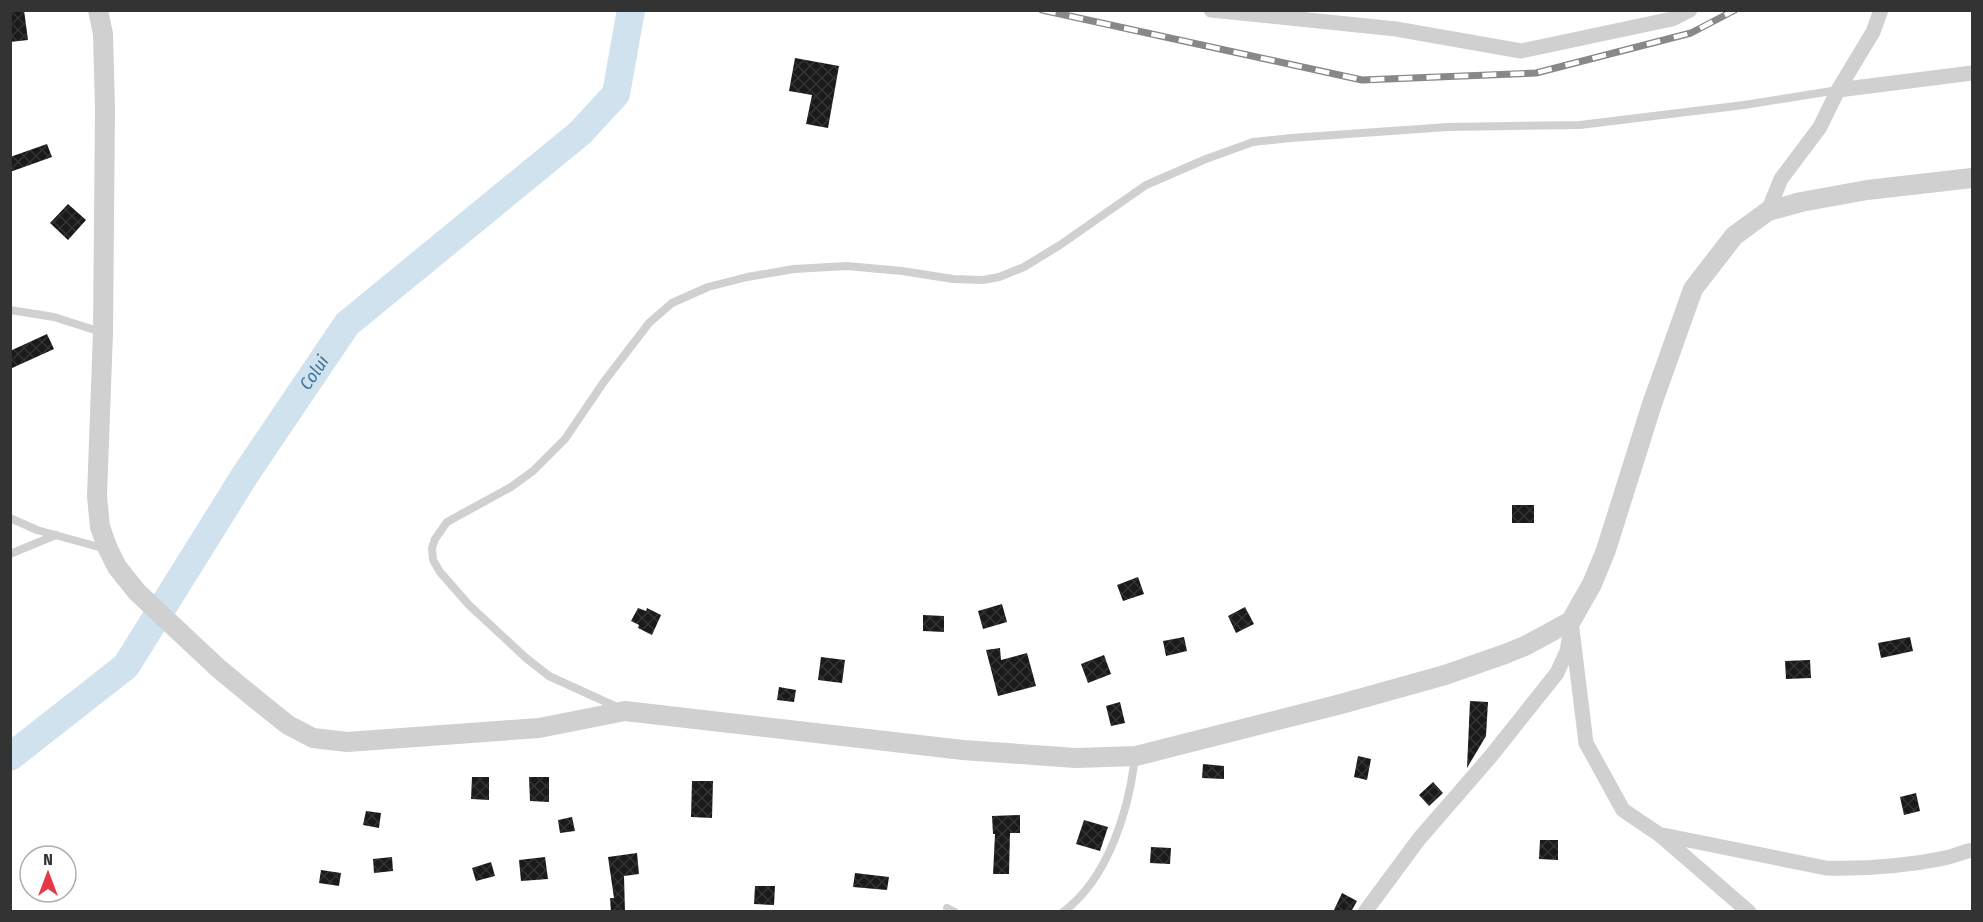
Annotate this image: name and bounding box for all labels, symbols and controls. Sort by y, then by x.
water label: Colui [295,351,334,394]
north arrow [18,844,78,904]
text: N [43,850,53,869]

